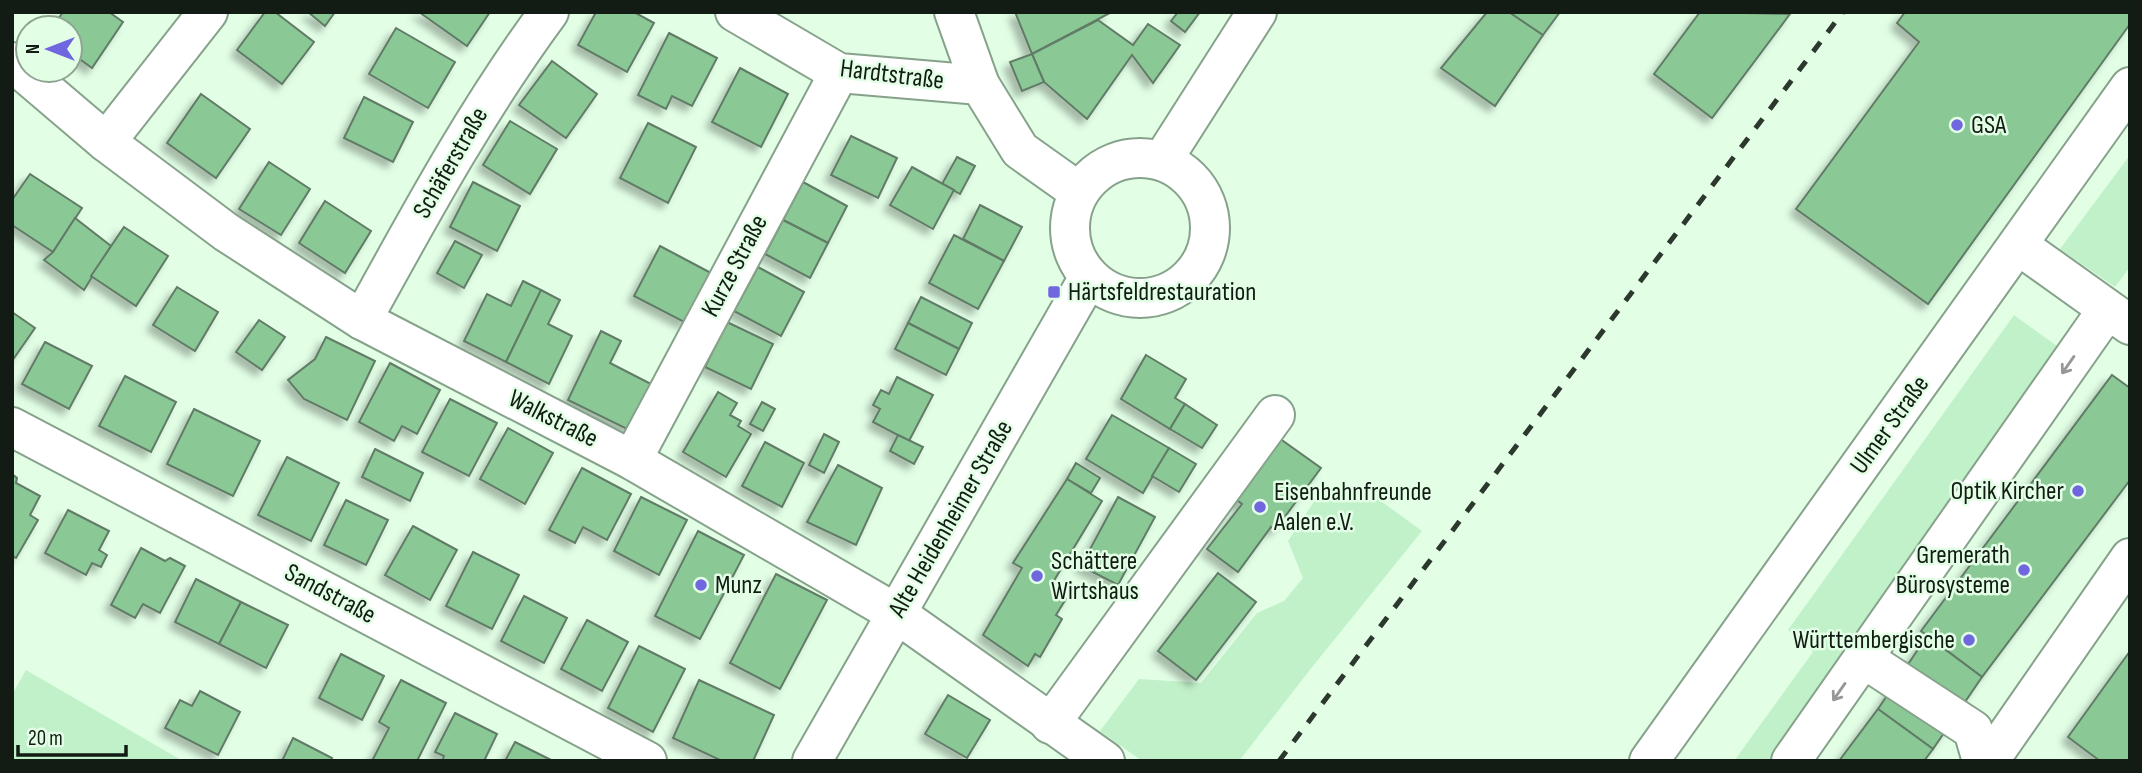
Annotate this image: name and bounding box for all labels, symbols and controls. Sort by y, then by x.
north arrow [14,14,84,84]
text: N [22,44,45,54]
street label: Hardtstraße [838,53,946,97]
street label: Schäferstraße [407,102,495,224]
place label: GSA [1971,110,2007,141]
marker: GSA [1949,117,1965,133]
street label: Kurze Straße [695,210,775,322]
place label: Härtsfeldrestauration [1068,277,1256,308]
marker: Härtsfeldrestauration [1046,284,1062,300]
one-way arrow [2061,355,2075,375]
street label: Ulmer Straße [1844,370,1936,480]
street label: Walkstraße [503,383,603,455]
street label: Alte Heidenheimer Straße [882,415,1020,624]
place label: Optik Kircher [1950,476,2065,507]
place label: Eisenbahnfreunde Aalen e.V. [1273,477,1432,538]
marker: Optik Kircher [2070,483,2086,499]
marker: Eisenbahnfreunde Aalen e.V. [1252,499,1268,515]
place label: Gremerath Bürosysteme [1896,540,2010,601]
place label: Schättere Wirtshaus [1051,546,1139,607]
street label: Sandstraße [279,557,381,631]
marker: Gremerath Bürosysteme [2016,562,2032,578]
marker: Schättere Wirtshaus [1029,568,1045,584]
place label: Munz [715,570,762,601]
marker: Munz [693,577,709,593]
place label: Württembergische [1792,625,1955,656]
marker: Württembergische [1961,632,1977,648]
one-way arrow [1832,682,1846,701]
scale bar [18,714,126,758]
text: 20 m [28,726,63,751]

